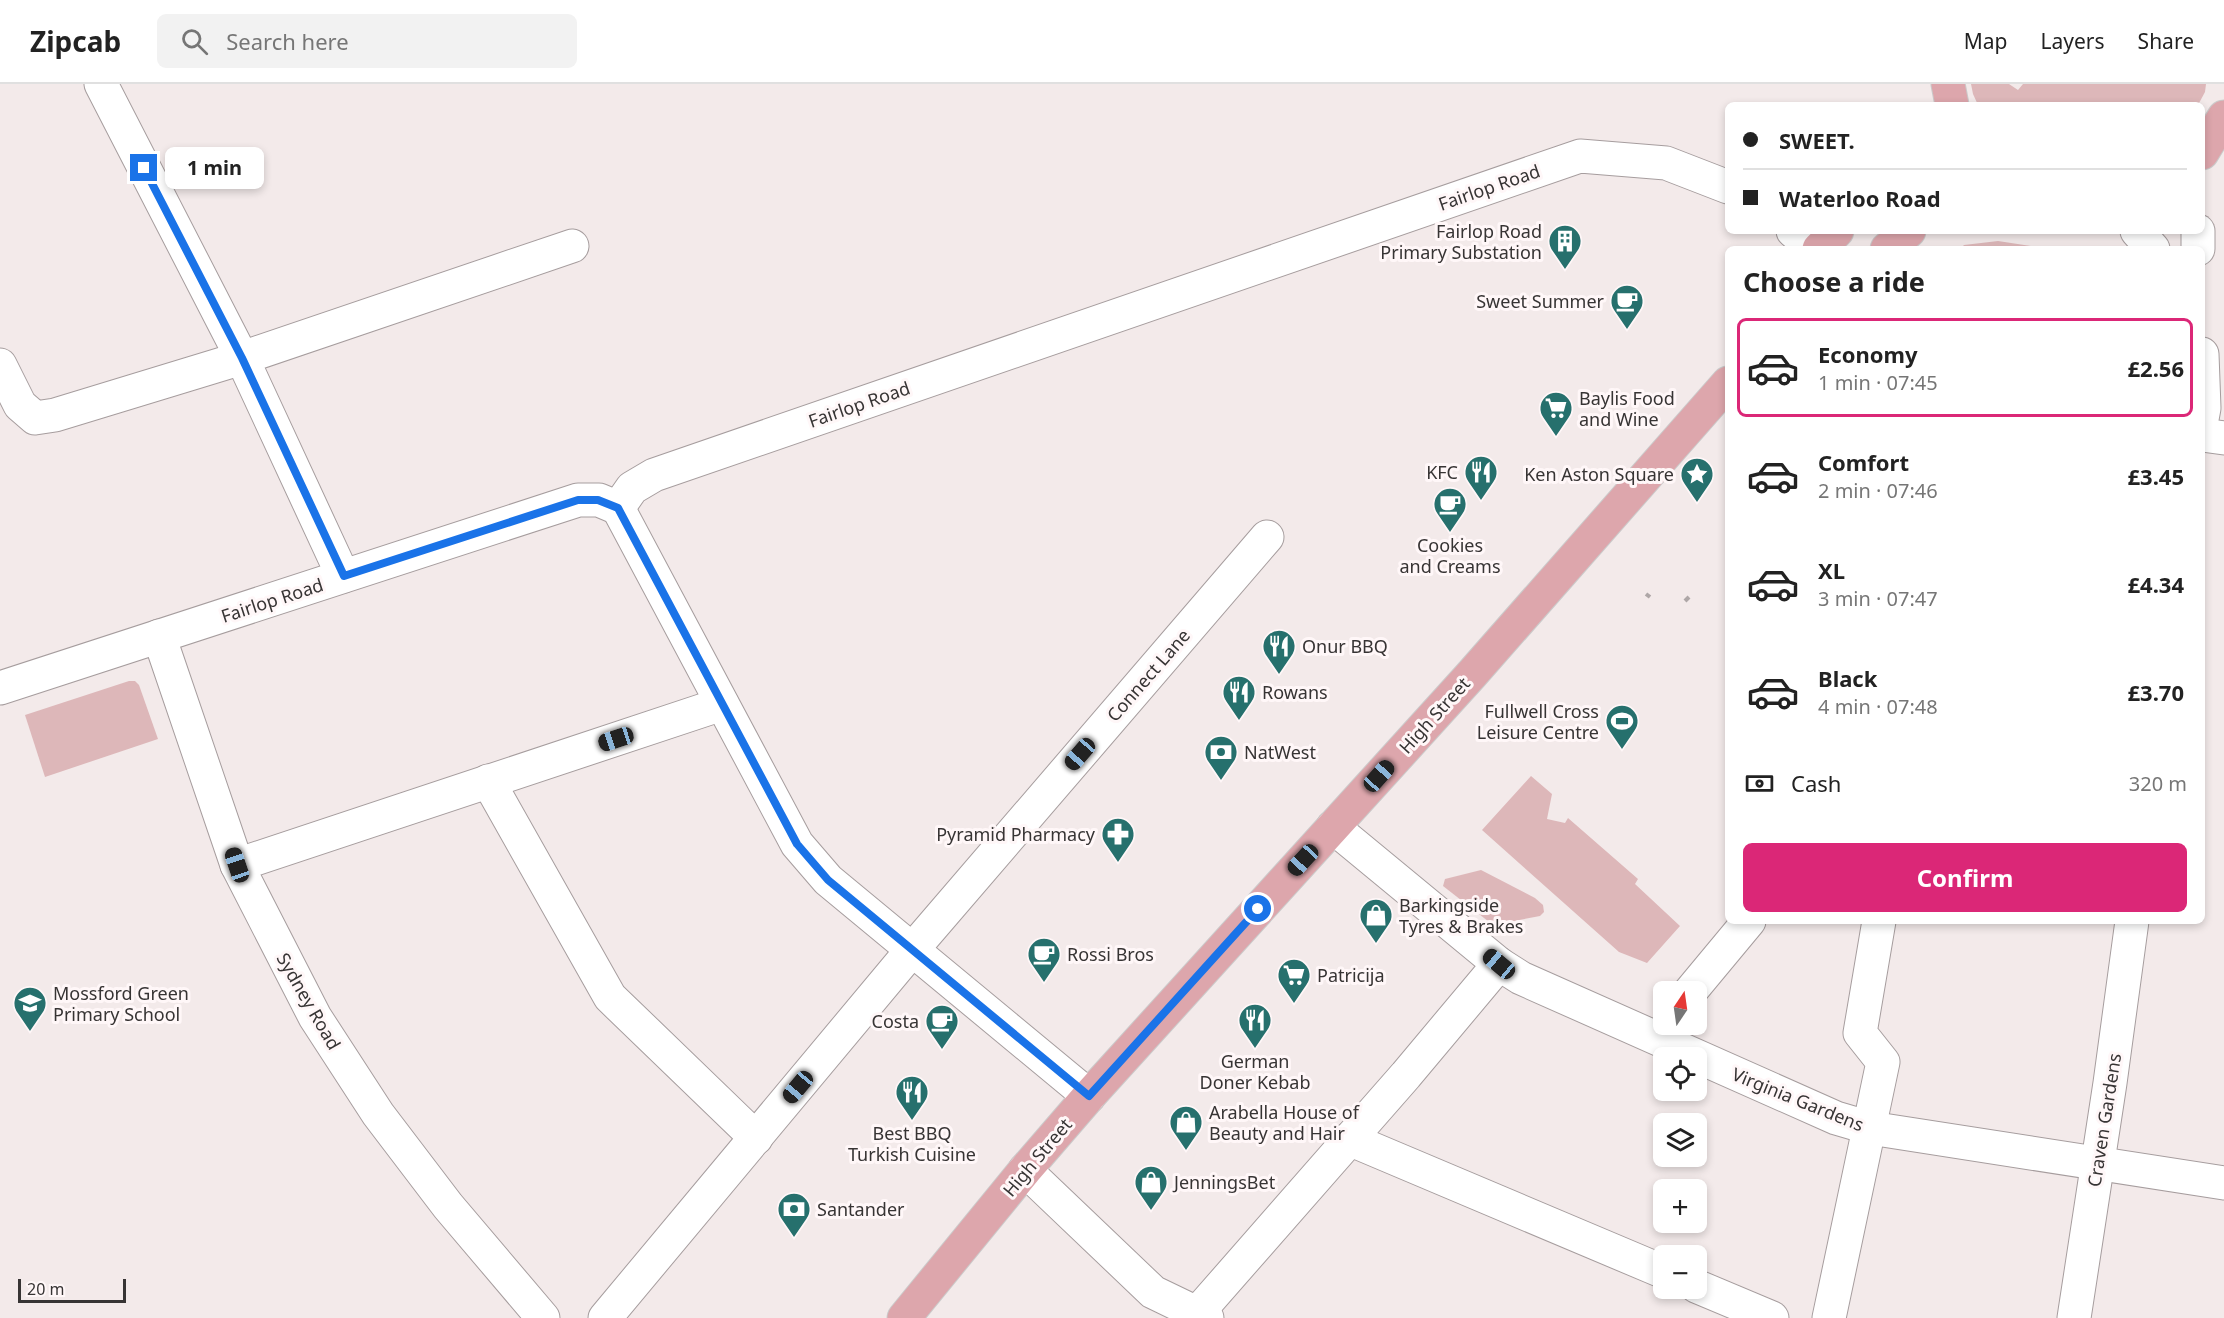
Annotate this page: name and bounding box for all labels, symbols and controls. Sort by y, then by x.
search box [157,14,577,68]
text: Zipcab [30,22,121,60]
icon: search [178,25,211,58]
text: Search here [226,26,349,56]
text: Map [1964,27,2008,55]
text: Layers [2041,27,2105,55]
text: Share [2138,27,2194,55]
text: SWEET. [1779,125,1855,155]
callout: 1 min [165,147,264,189]
route end [130,154,157,181]
text: 1 min [187,154,242,181]
street label: Fairlop Road [1435,158,1543,216]
text: Waterloo Road [1779,183,1941,213]
place label: Fairlop Road Primary Substation [1380,219,1542,264]
building icon: Fairlop Road Primary Substation [1547,223,1583,270]
text: Choose a ride [1743,263,1925,300]
cafe icon: Sweet Summer [1609,283,1645,330]
place label: Sweet Summer [1476,289,1605,313]
text: Economy [1818,339,1917,369]
icon: car [1746,341,1800,395]
text: £2.56 [2127,353,2184,383]
text: 1 min · 07:45 [1818,369,1938,396]
street label: Fairlop Road [805,375,913,433]
place label: Baylis Food and Wine [1579,386,1675,431]
supermarket icon: Baylis Food and Wine [1538,390,1574,437]
text: Comfort [1818,447,1909,477]
icon: car [1746,449,1800,503]
restaurant icon: KFC [1463,454,1499,501]
place icon: Ken Aston Square [1679,456,1715,503]
place label: KFC [1426,460,1458,484]
text: £3.45 [2127,461,2184,491]
place label: Ken Aston Square [1524,462,1674,486]
text: 2 min · 07:46 [1818,477,1938,504]
cafe icon: Cookies and Creams [1432,486,1468,533]
place label: Cookies and Creams [1399,533,1501,578]
text: XL [1818,555,1845,585]
icon: car [1746,557,1800,611]
text: £4.34 [2127,569,2184,599]
street label: Fairlop Road [218,572,326,628]
text: 3 min · 07:47 [1818,585,1938,612]
street label: Connect Lane [1101,624,1195,726]
restaurant icon: Onur BBQ [1261,628,1297,675]
place label: Onur BBQ [1302,634,1388,658]
text: Black [1818,663,1877,693]
icon: car [1746,665,1800,719]
street label: High Street [1393,671,1475,758]
restaurant icon: Rowans [1221,674,1257,721]
text: £3.70 [2127,677,2184,707]
place label: Rowans [1262,680,1328,704]
text: 4 min · 07:48 [1818,693,1938,720]
place label: Fullwell Cross Leisure Centre [1477,699,1599,744]
sports icon: Fullwell Cross Leisure Centre [1604,703,1640,750]
car [596,725,636,753]
bank icon: NatWest [1203,734,1239,781]
car [1061,735,1099,773]
place label: NatWest [1244,740,1316,764]
car [1360,757,1398,795]
icon: cash [1743,767,1776,800]
text: Cash [1791,768,1841,798]
text: 320 m [2129,770,2187,797]
pharmacy icon: Pyramid Pharmacy [1100,816,1136,863]
place label: Pyramid Pharmacy [936,822,1096,846]
car [1284,841,1322,879]
button: Confirm [1743,843,2187,912]
car [223,845,251,885]
place label: Barkingside Tyres & Brakes [1399,893,1523,938]
route start [1244,895,1271,922]
shop icon: Barkingside Tyres & Brakes [1358,897,1394,944]
cafe icon: Rossi Bros [1026,936,1062,983]
place label: Rossi Bros [1067,942,1154,966]
car [1479,946,1519,982]
street label: Sydney Road [272,948,346,1054]
supermarket icon: Patricija [1276,957,1312,1004]
place label: Patricija [1317,963,1385,987]
place label: Mossford Green Primary School [53,981,189,1026]
north arrow [1653,981,1707,1035]
map controls [1653,981,1707,1299]
school or university icon: Mossford Green Primary School [12,985,48,1032]
restaurant icon: German Doner Kebab [1237,1002,1273,1049]
cafe icon: Costa [924,1003,960,1050]
place label: Costa [872,1009,919,1033]
button: locate [1653,1047,1707,1101]
place label: German Doner Kebab [1200,1049,1310,1094]
street label: Craven Gardens [2082,1052,2126,1188]
street label: Virginia Gardens [1729,1062,1867,1136]
car [780,1067,816,1107]
restaurant icon: Best BBQ Turkish Cuisine [894,1074,930,1121]
place label: Arabella House of Beauty and Hair [1209,1100,1360,1145]
shop icon: Arabella House of Beauty and Hair [1168,1104,1204,1151]
street label: High Street [997,1112,1077,1201]
button: layers [1653,1113,1707,1167]
place label: Best BBQ Turkish Cuisine [848,1121,976,1166]
shop icon: JenningsBet [1133,1164,1169,1211]
place label: JenningsBet [1172,1170,1276,1194]
button: + [1653,1179,1707,1233]
bank icon: Santander [776,1191,812,1238]
place label: Santander [817,1197,905,1221]
button: − [1653,1245,1707,1299]
scale bar [18,1276,126,1304]
text: 20 m [27,1278,64,1300]

